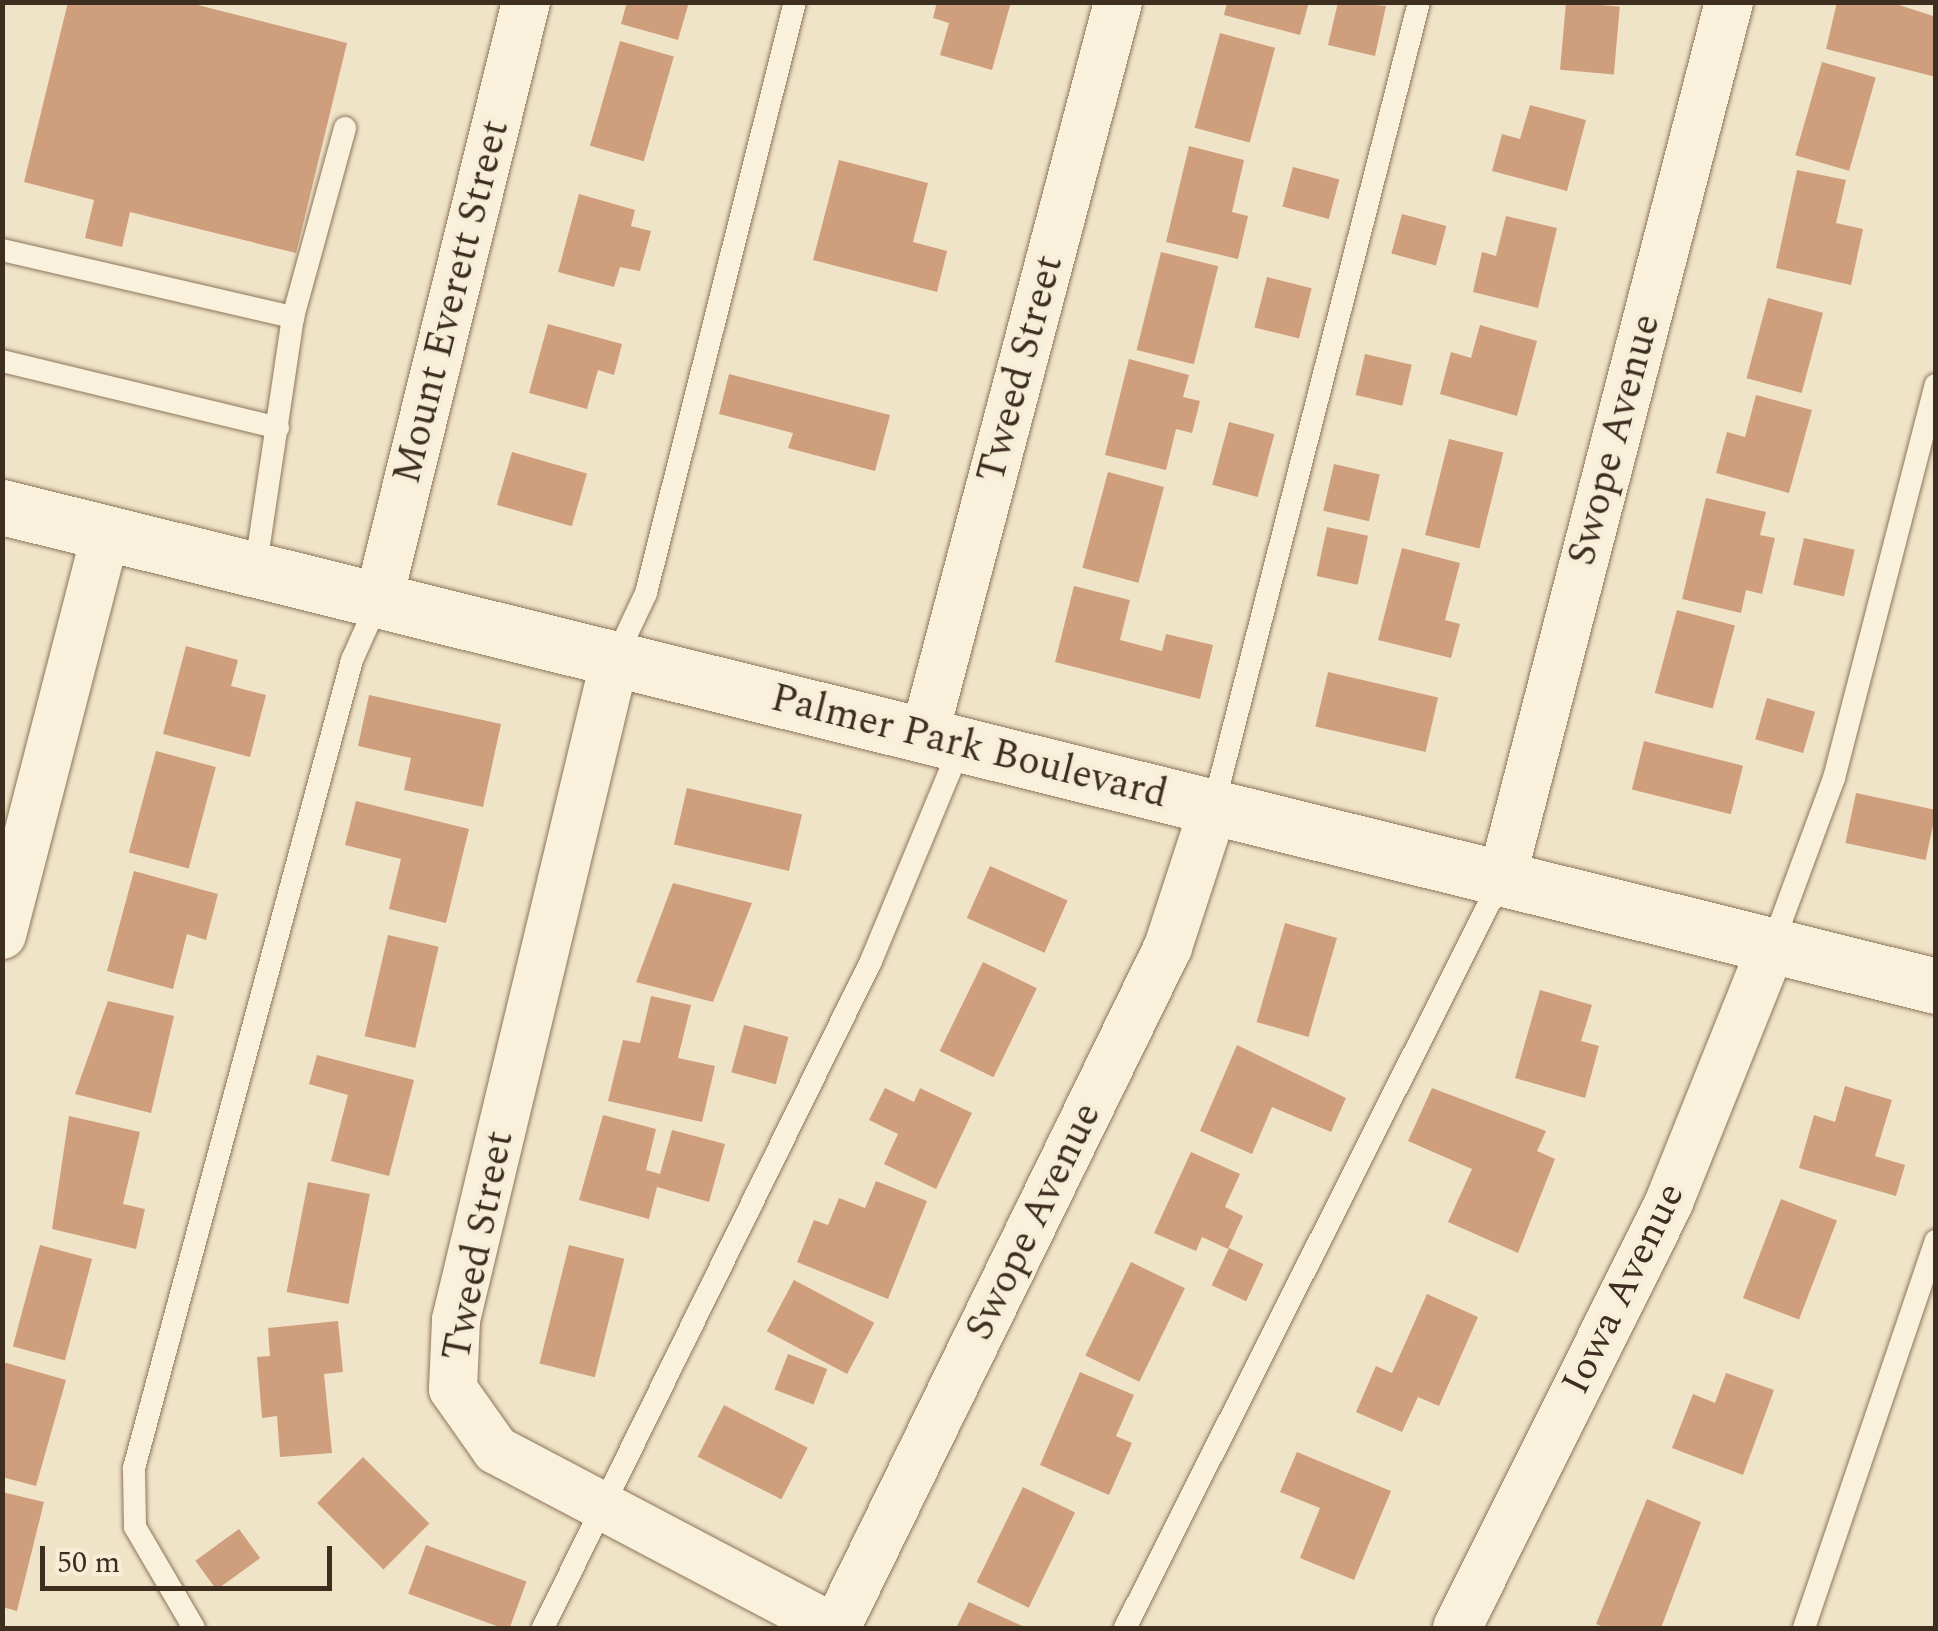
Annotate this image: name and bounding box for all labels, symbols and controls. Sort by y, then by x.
street label: Mount Everett Street [384,115,520,489]
street label: Tweed Street [968,250,1074,488]
street label: Swope Avenue [1558,309,1672,571]
street label: Palmer Park Boulevard [766,675,1172,819]
street label: Swope Avenue [956,1096,1112,1348]
street label: Tweed Street [433,1127,525,1365]
street label: Iowa Avenue [1552,1176,1696,1402]
scale bar [45,1526,338,1588]
text: 50 m [57,1540,120,1586]

